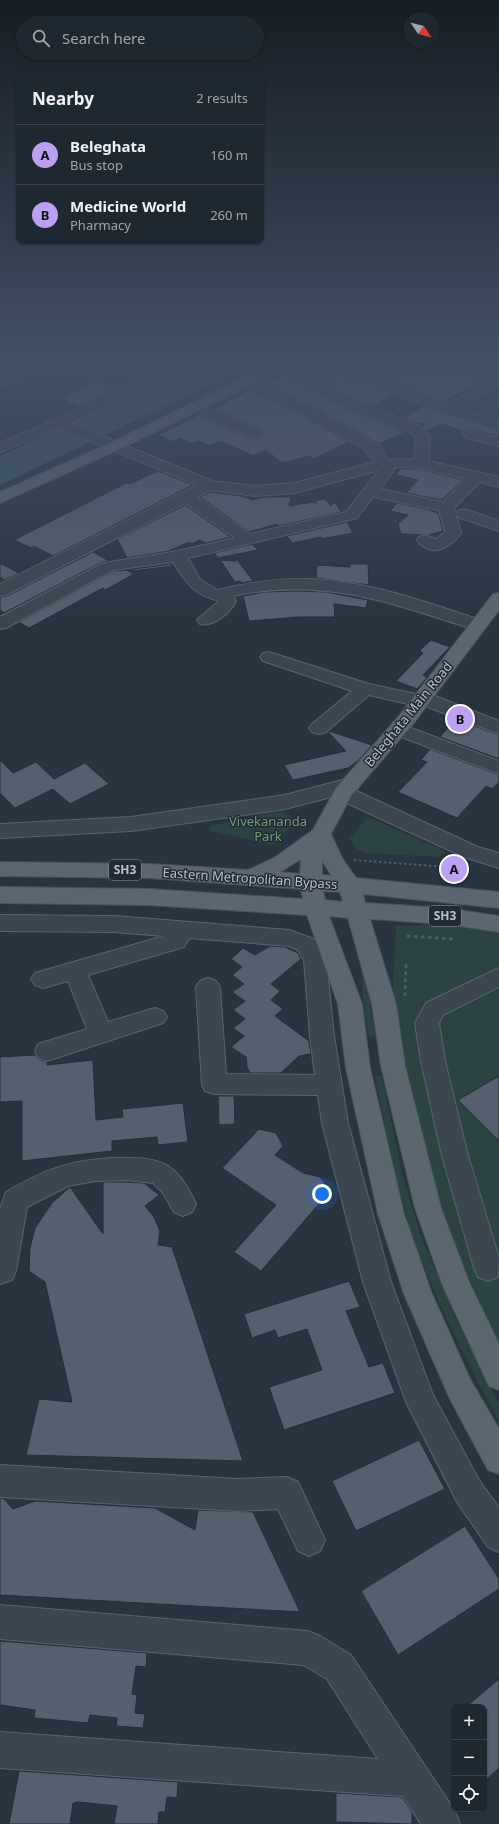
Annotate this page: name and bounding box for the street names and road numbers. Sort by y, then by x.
street label: Beleghata Main Road [360,658,456,770]
road number: SH3 [109,860,141,880]
street label: Eastern Metropolitan Bypass [162,863,338,893]
road number: SH3 [429,906,461,926]

